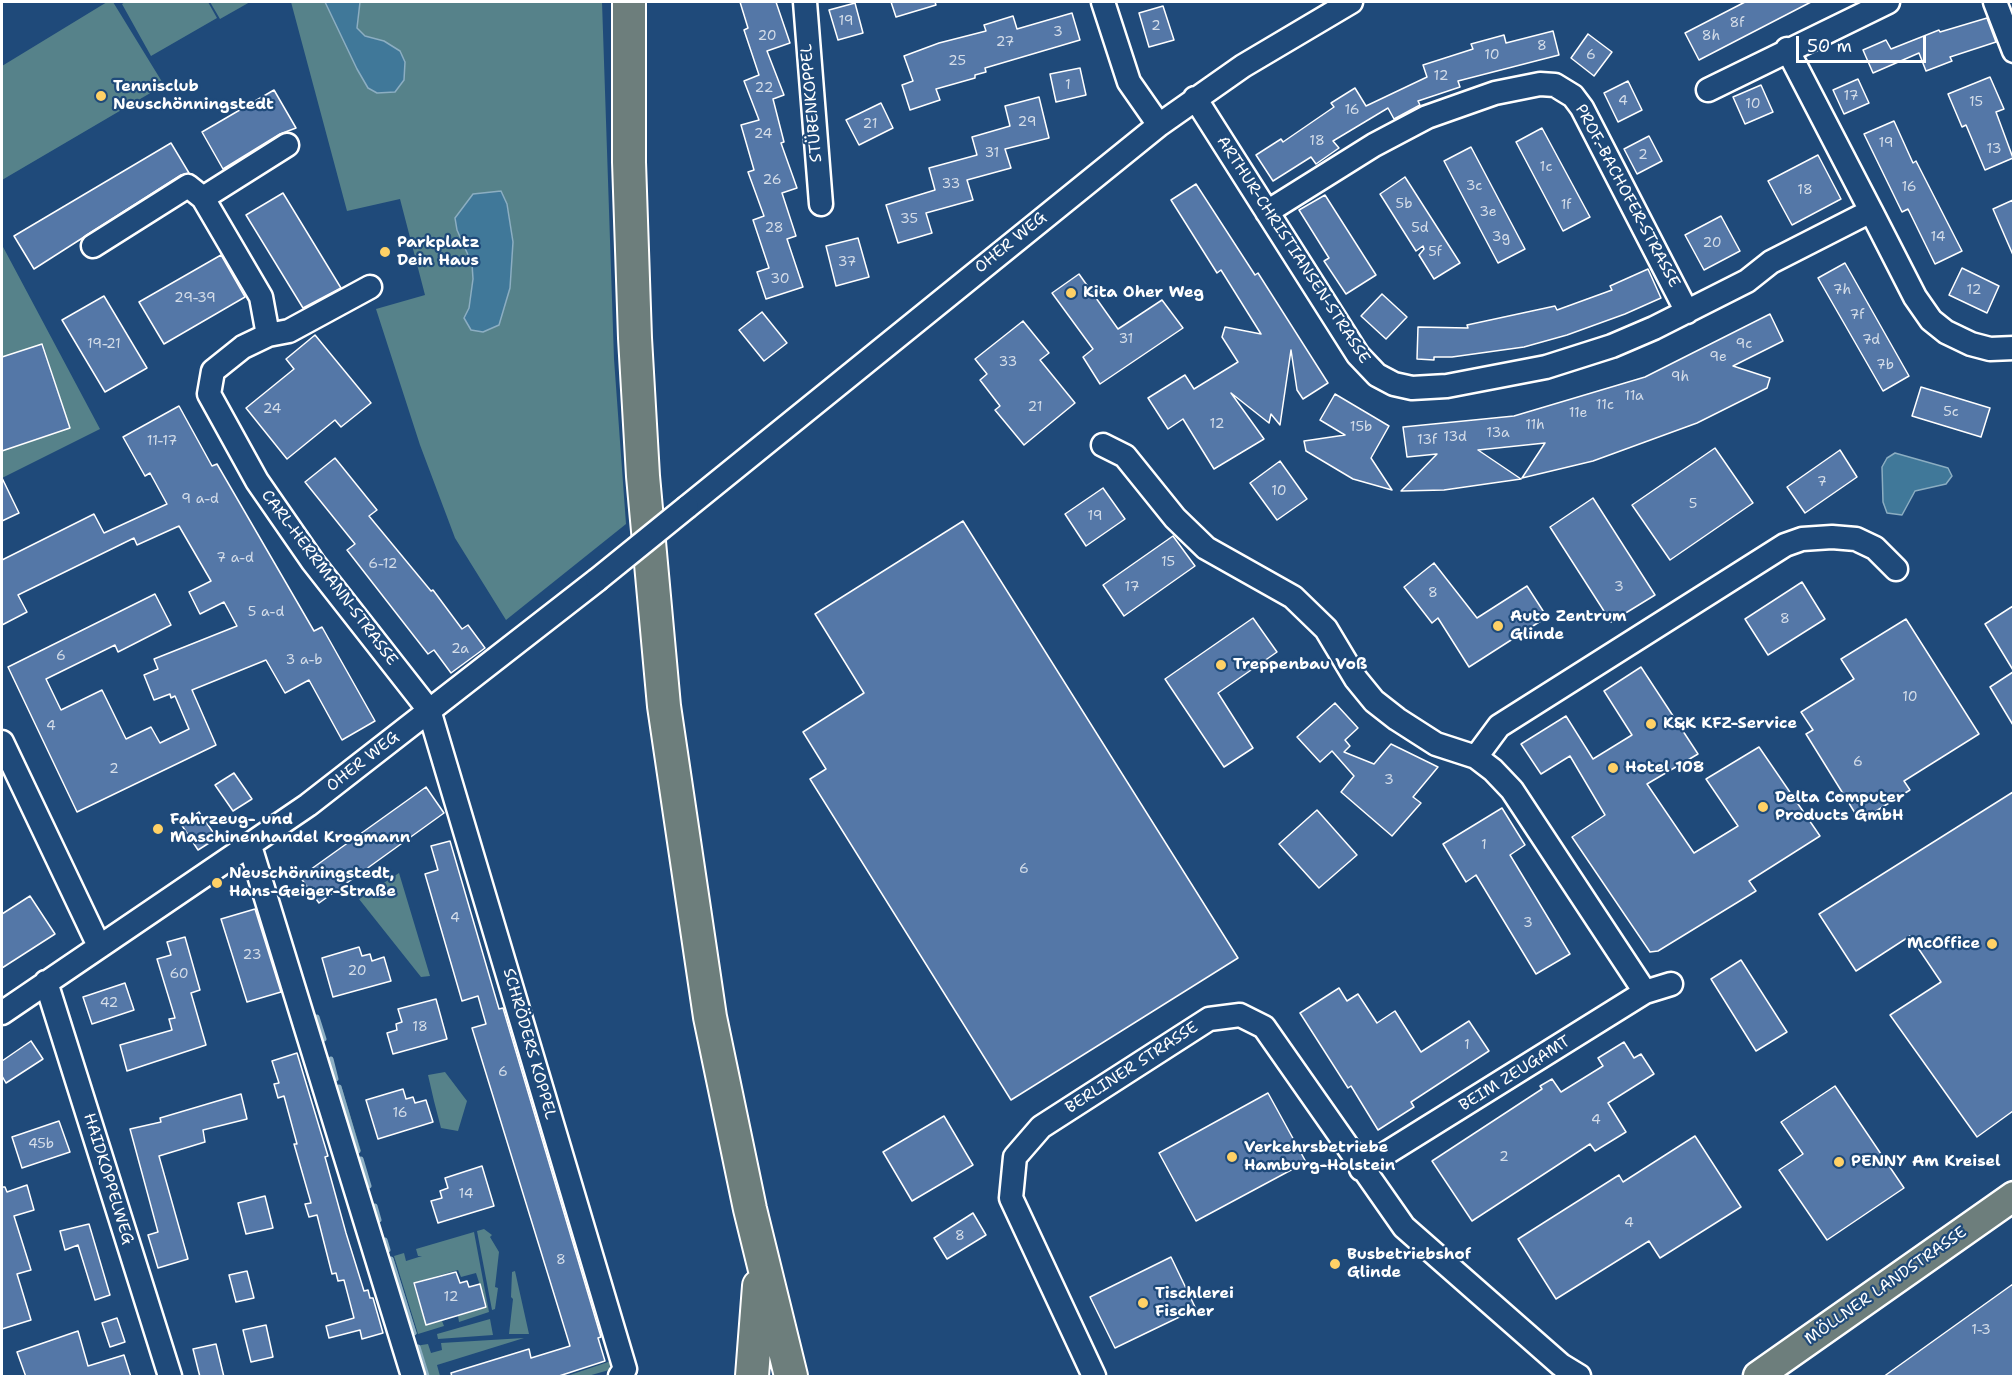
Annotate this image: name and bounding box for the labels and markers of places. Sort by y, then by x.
place label: Tennisclub Neuschönningstedt [113,77,274,115]
marker: Tennisclub Neuschönningstedt [94,89,108,103]
place label: Parkplatz Dein Haus [397,233,480,271]
marker: Parkplatz Dein Haus [378,245,392,259]
place label: Kita Oher Weg [1083,283,1204,303]
marker: Kita Oher Weg [1064,286,1078,300]
place label: Auto Zentrum Glinde [1510,607,1627,645]
marker: Auto Zentrum Glinde [1491,619,1505,633]
place label: Treppenbau Voß [1233,655,1367,675]
marker: Treppenbau Voß [1214,658,1228,672]
place label: K&K KFZ-Service [1663,714,1797,734]
marker: K&K KFZ-Service [1644,717,1658,731]
place label: Hotel 108 [1625,758,1704,778]
marker: Hotel 108 [1606,761,1620,775]
place label: Delta Computer Products GmbH [1775,788,1905,826]
marker: Delta Computer Products GmbH [1756,800,1770,814]
place label: Fahrzeug- und Maschinenhandel Krogmann [170,810,410,848]
marker: Fahrzeug- und Maschinenhandel Krogmann [151,822,165,836]
place label: Neuschönningstedt, Hans-Geiger-Straße [229,864,396,902]
marker: Neuschönningstedt, Hans-Geiger-Straße [210,876,224,890]
place label: McOffice [1907,934,1980,954]
marker: McOffice [1985,937,1999,951]
place label: Verkehrsbetriebe Hamburg-Holstein [1244,1138,1395,1176]
marker: Verkehrsbetriebe Hamburg-Holstein [1225,1150,1239,1164]
place label: PENNY Am Kreisel [1851,1152,2001,1172]
marker: PENNY Am Kreisel [1832,1155,1846,1169]
place label: Busbetriebshof Glinde [1347,1245,1471,1283]
marker: Busbetriebshof Glinde [1328,1257,1342,1271]
place label: Tischlerei Fischer [1155,1284,1234,1322]
marker: Tischlerei Fischer [1136,1296,1150,1310]

